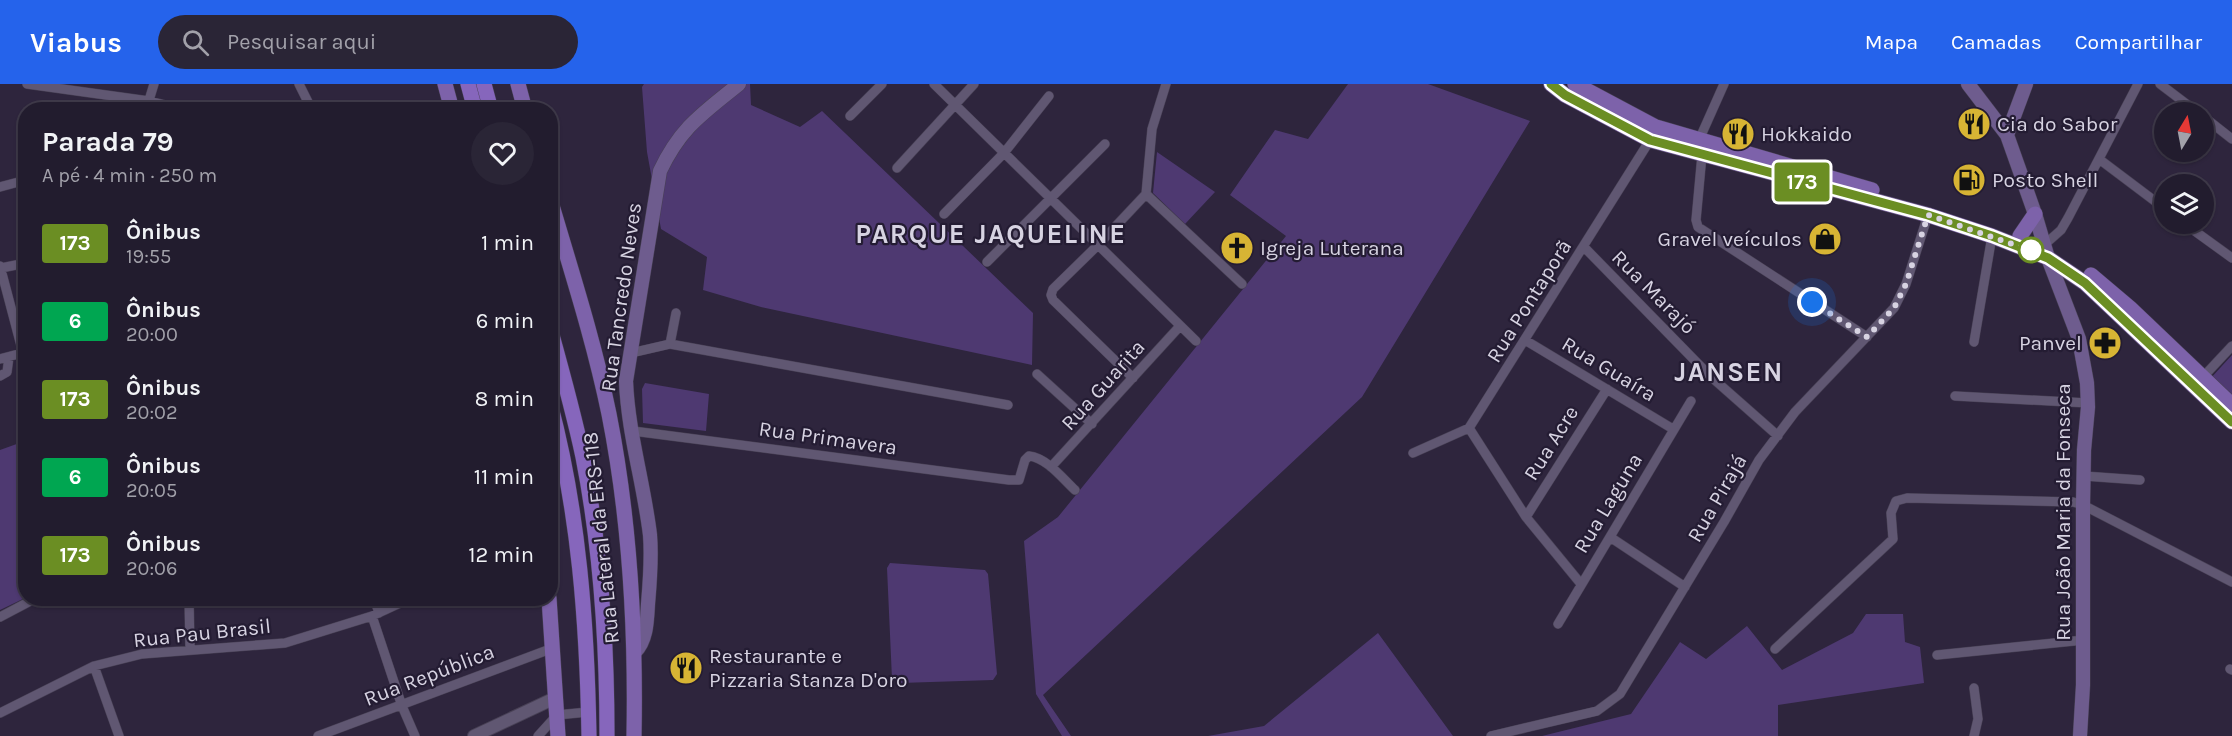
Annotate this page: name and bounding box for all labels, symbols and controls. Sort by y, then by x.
search box [158,15,578,69]
text: Viabus [30,26,122,59]
icon: search [179,26,212,59]
text: Pesquisar aqui [227,29,376,55]
text: Mapa [1865,30,1918,54]
text: Camadas [1951,30,2042,54]
text: Compartilhar [2075,30,2202,54]
north arrow [2154,102,2214,162]
map controls [2154,102,2214,234]
restaurant icon: Cia do Sabor [1956,106,1992,142]
place label: Cia do Sabor [1997,112,2118,136]
restaurant icon: Hokkaido [1720,116,1756,152]
button: heart [471,122,534,185]
place label: Hokkaido [1761,122,1852,146]
text: Parada 79 [42,125,174,158]
line badge: 173 [1768,162,1836,202]
fuel station icon: Posto Shell [1951,162,1987,198]
text: A pé · 4 min · 250 m [42,164,217,187]
place label: Posto Shell [1992,168,2098,192]
text: 173 [1787,170,1818,194]
button: layers [2154,174,2214,234]
street label: Rua Tancredo Neves [596,201,646,393]
district label: PARQUE JAQUELINE [855,218,1127,250]
text: Ônibus [126,219,201,245]
shop icon: Gravel veículos [1807,221,1843,257]
place label: Gravel veículos [1658,227,1802,251]
text: 1 min [481,230,534,256]
church icon: Igreja Luterana [1219,230,1255,266]
text: 173 [60,231,91,255]
street label: Rua Pontaporã [1482,235,1576,367]
place label: Igreja Luterana [1260,236,1404,260]
unlabelled marker [2018,237,2044,263]
text: 19:55 [126,245,171,268]
street label: Rua Marajó [1607,245,1701,339]
your location [1797,287,1827,317]
text: Ônibus [126,297,201,323]
text: 6 min [476,308,534,334]
text: 6 [69,309,81,333]
text: 20:00 [126,323,178,346]
pharmacy icon: Panvel [2087,325,2123,361]
place label: Panvel [2019,331,2082,355]
street label: Rua Guaíra [1558,332,1660,406]
street label: Rua Guarita [1056,335,1150,435]
district label: JANSEN [1674,356,1784,388]
text: Ônibus [126,375,201,401]
street label: Rua João Maria da Fonseca [2051,383,2075,641]
text: 8 min [475,386,534,412]
text: 173 [60,387,91,411]
text: 20:02 [126,401,178,424]
street label: Rua Acre [1519,401,1583,485]
street label: Rua Primavera [757,416,899,460]
street label: Rua Lateral da ERS-118 [578,431,624,645]
street label: Rua Laguna [1569,449,1647,557]
street label: Rua Pirajá [1682,450,1752,546]
text: Ônibus [126,453,201,479]
text: 11 min [474,464,534,490]
text: 6 [69,465,81,489]
text: 20:05 [126,479,177,502]
text: Ônibus [126,531,201,557]
text: 12 min [468,542,534,568]
text: 173 [60,543,91,567]
text: 20:06 [126,557,177,580]
street label: Rua Pau Brasil [132,614,272,652]
street label: Rua República [360,639,498,711]
place label: Restaurante e Pizzaria Stanza D'oro [709,644,907,692]
restaurant icon: Restaurante e Pizzaria Stanza D'oro [668,650,704,686]

